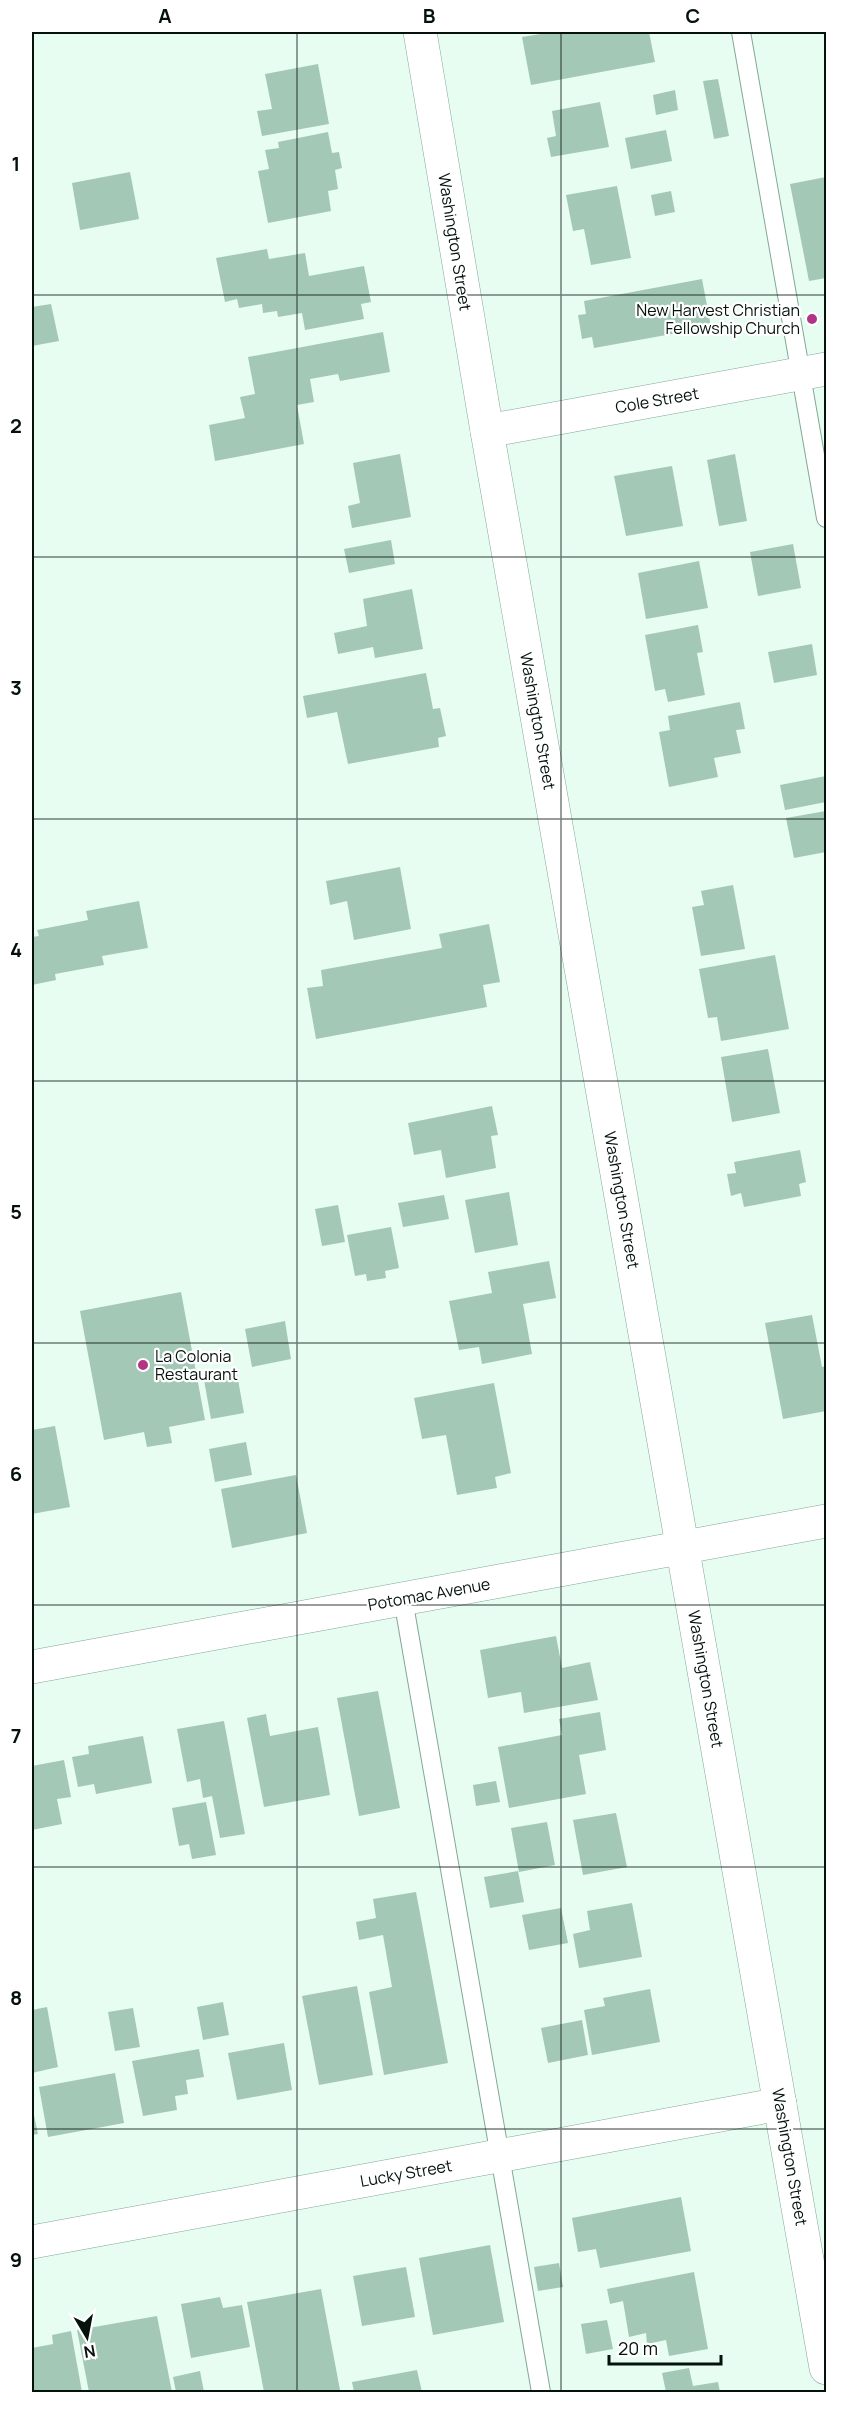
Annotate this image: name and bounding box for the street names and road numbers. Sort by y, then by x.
street label: Washington Street [433,172,477,312]
street label: Cole Street [614,382,700,418]
street label: Washington Street [515,651,561,791]
street label: Washington Street [599,1130,645,1270]
street label: Potomac Avenue [366,1572,492,1616]
street label: Washington Street [683,1609,729,1749]
street label: Washington Street [767,2087,813,2227]
street label: Lucky Street [358,2154,454,2192]

